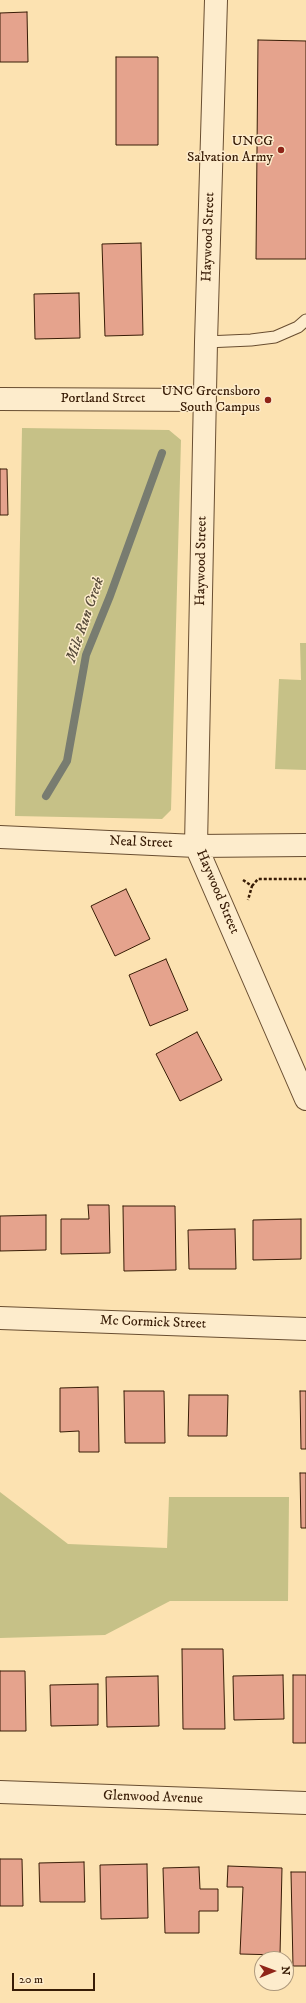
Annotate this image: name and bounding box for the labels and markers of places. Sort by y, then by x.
place label: UNCG Salvation Army [187,134,273,166]
marker: UNCG Salvation Army [276,145,286,155]
place label: UNC Greensboro South Campus [162,384,260,416]
marker: UNC Greensboro South Campus [263,395,273,405]

